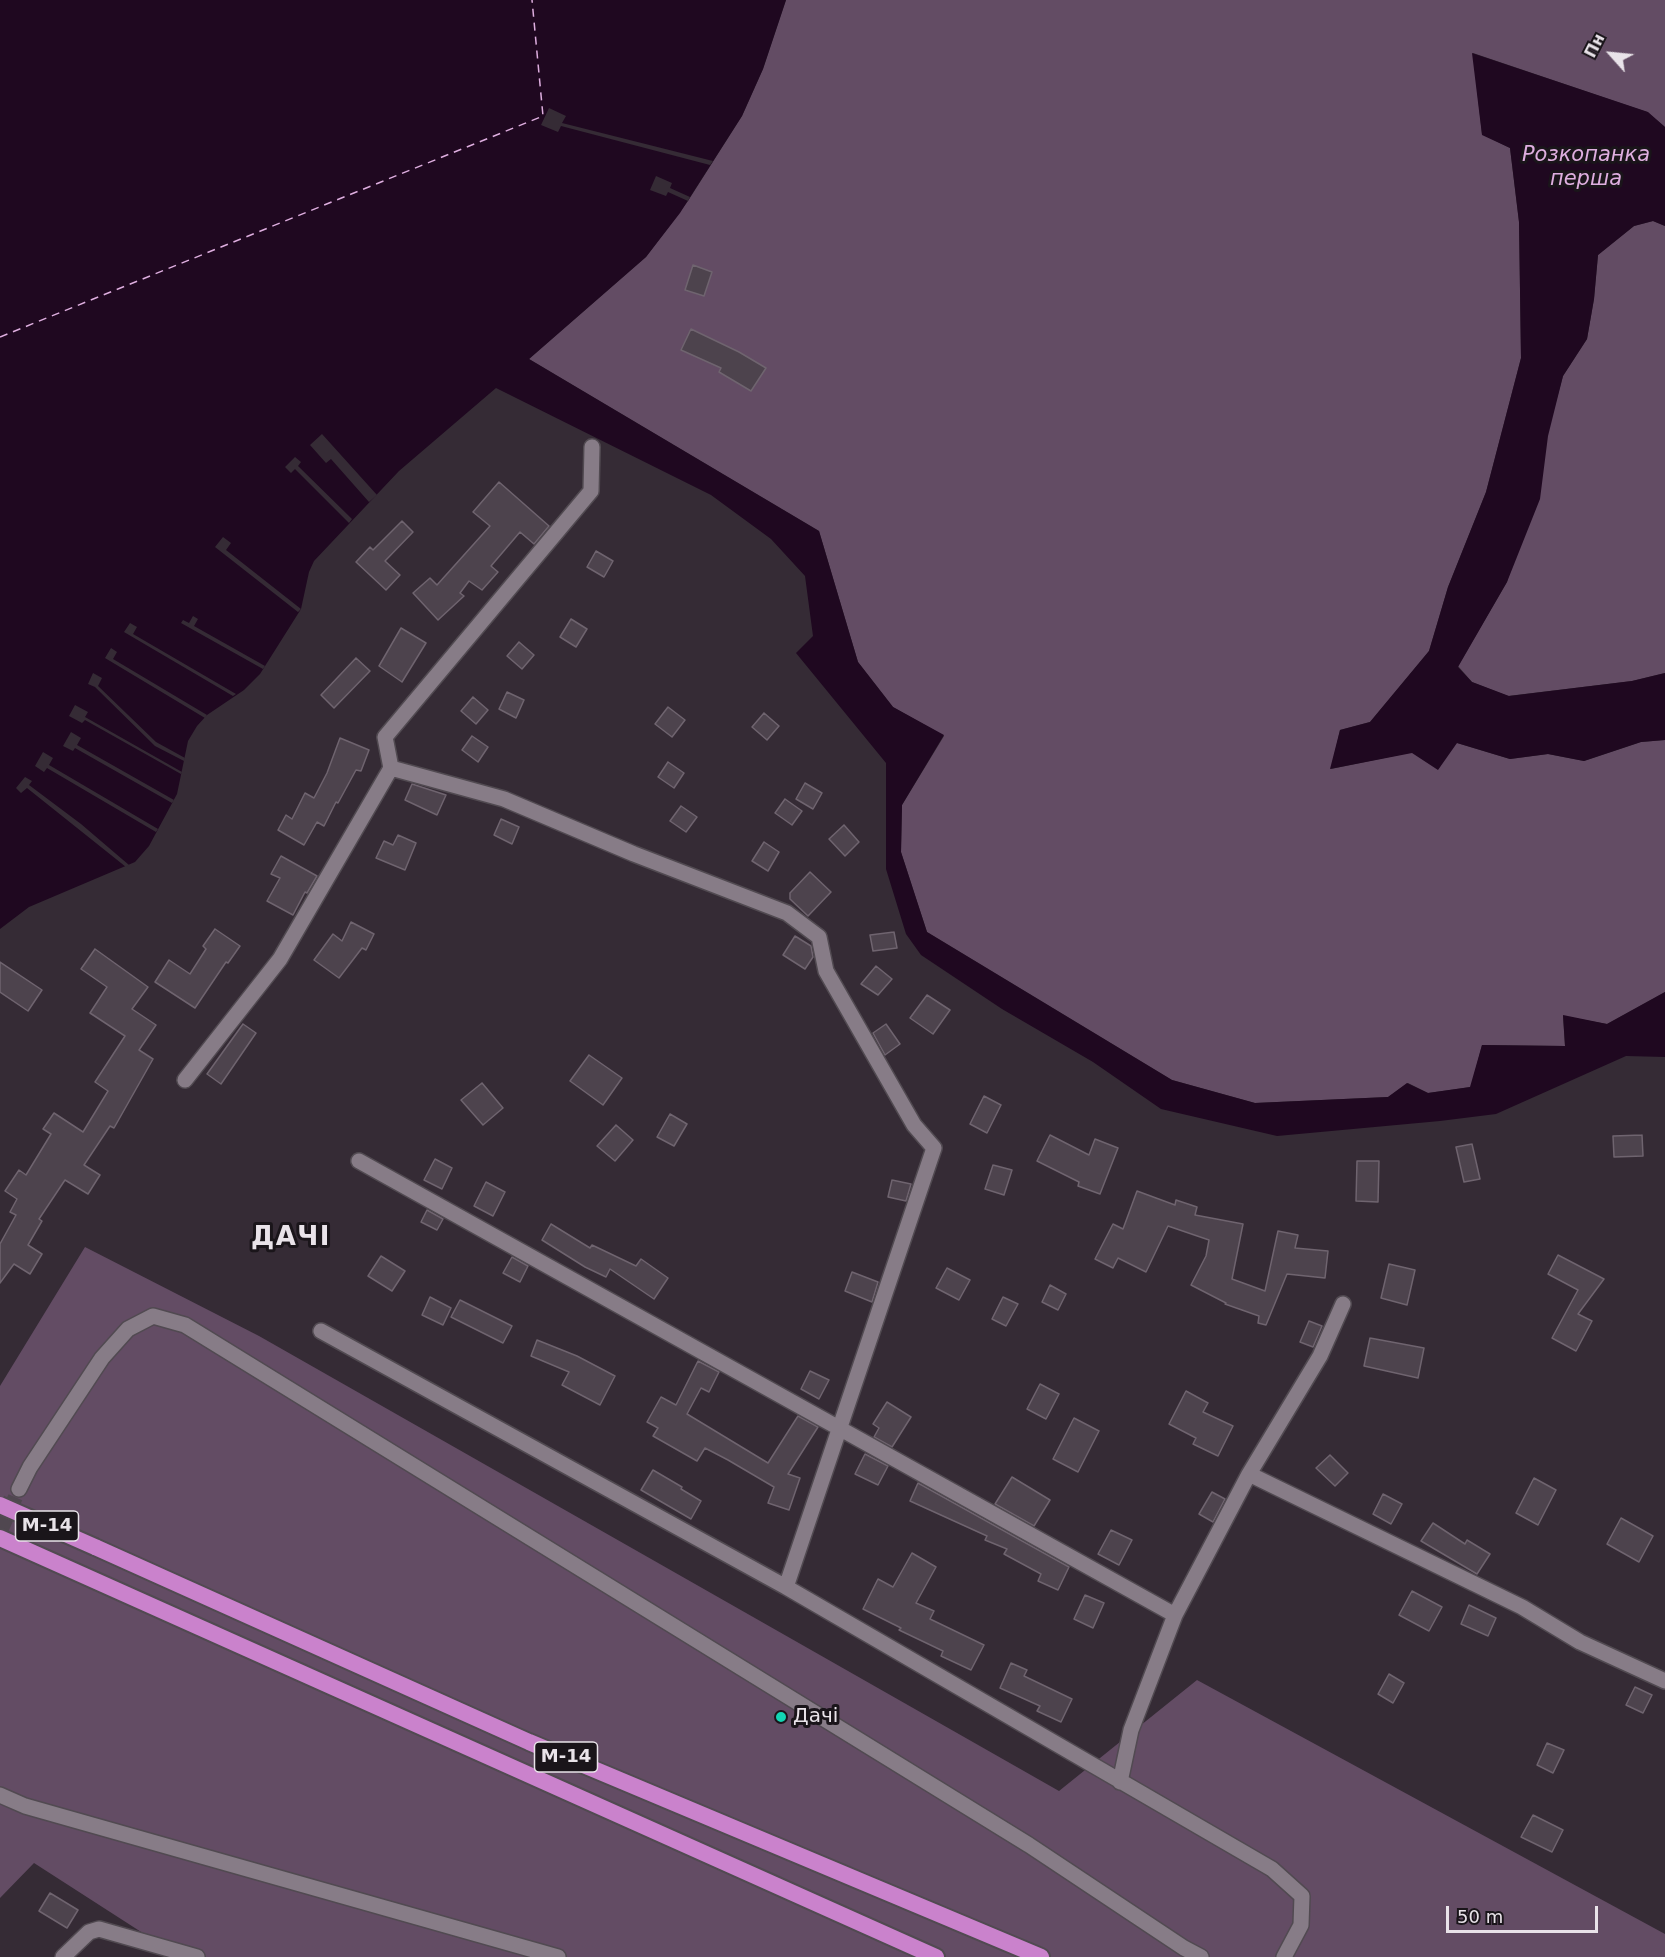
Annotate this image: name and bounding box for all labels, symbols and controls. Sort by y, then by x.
north arrow [1581,24,1641,84]
text: Пн [1580,30,1609,61]
water label: Розкопанка перша [1522,143,1650,193]
district label: ДАЧІ [251,1222,331,1254]
road number: М-14 [15,1511,78,1541]
place label: Дачі [793,1705,838,1729]
marker: Дачі [774,1710,788,1724]
road number: М-14 [534,1742,598,1772]
scale bar [1449,1894,1600,1932]
text: 50 m [1457,1906,1503,1927]

